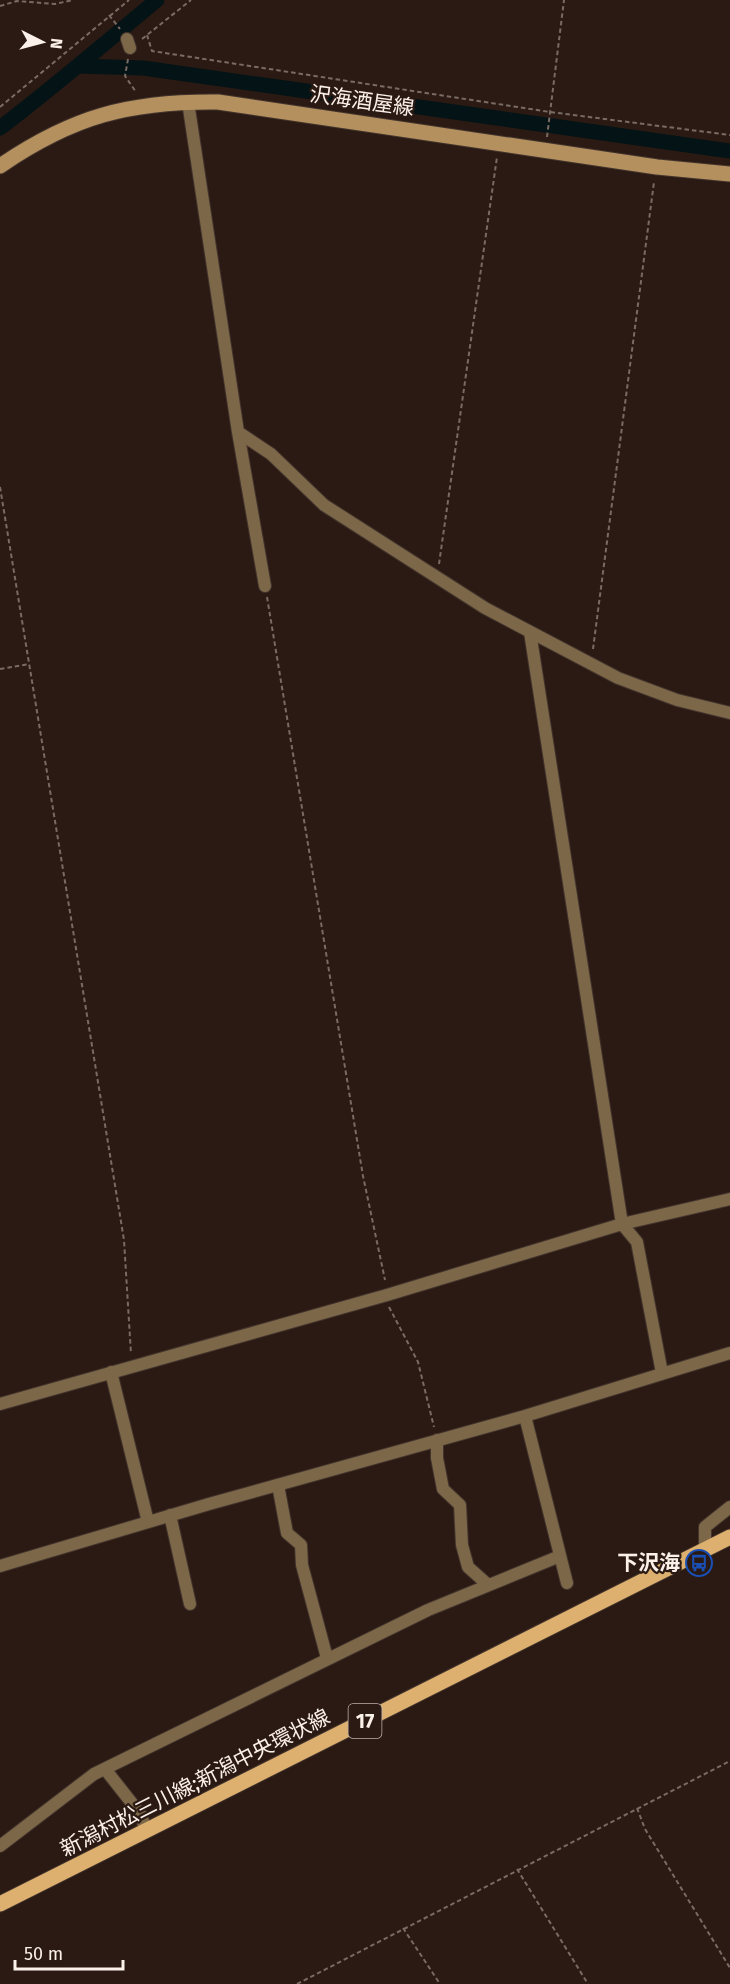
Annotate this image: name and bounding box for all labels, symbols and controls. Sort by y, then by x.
north arrow [12,12,72,72]
text: N [46,37,66,50]
street label: 沢海酒屋線 [308,81,416,121]
bus stop icon: 下沢海 [684,1548,714,1578]
place label: 下沢海 [617,1550,680,1576]
street label: 新潟村松三川線;新潟中央環状線 [56,1704,334,1862]
road number: 17 [348,1704,382,1738]
scale bar [15,1933,123,1971]
text: 50 m [24,1943,63,1965]

